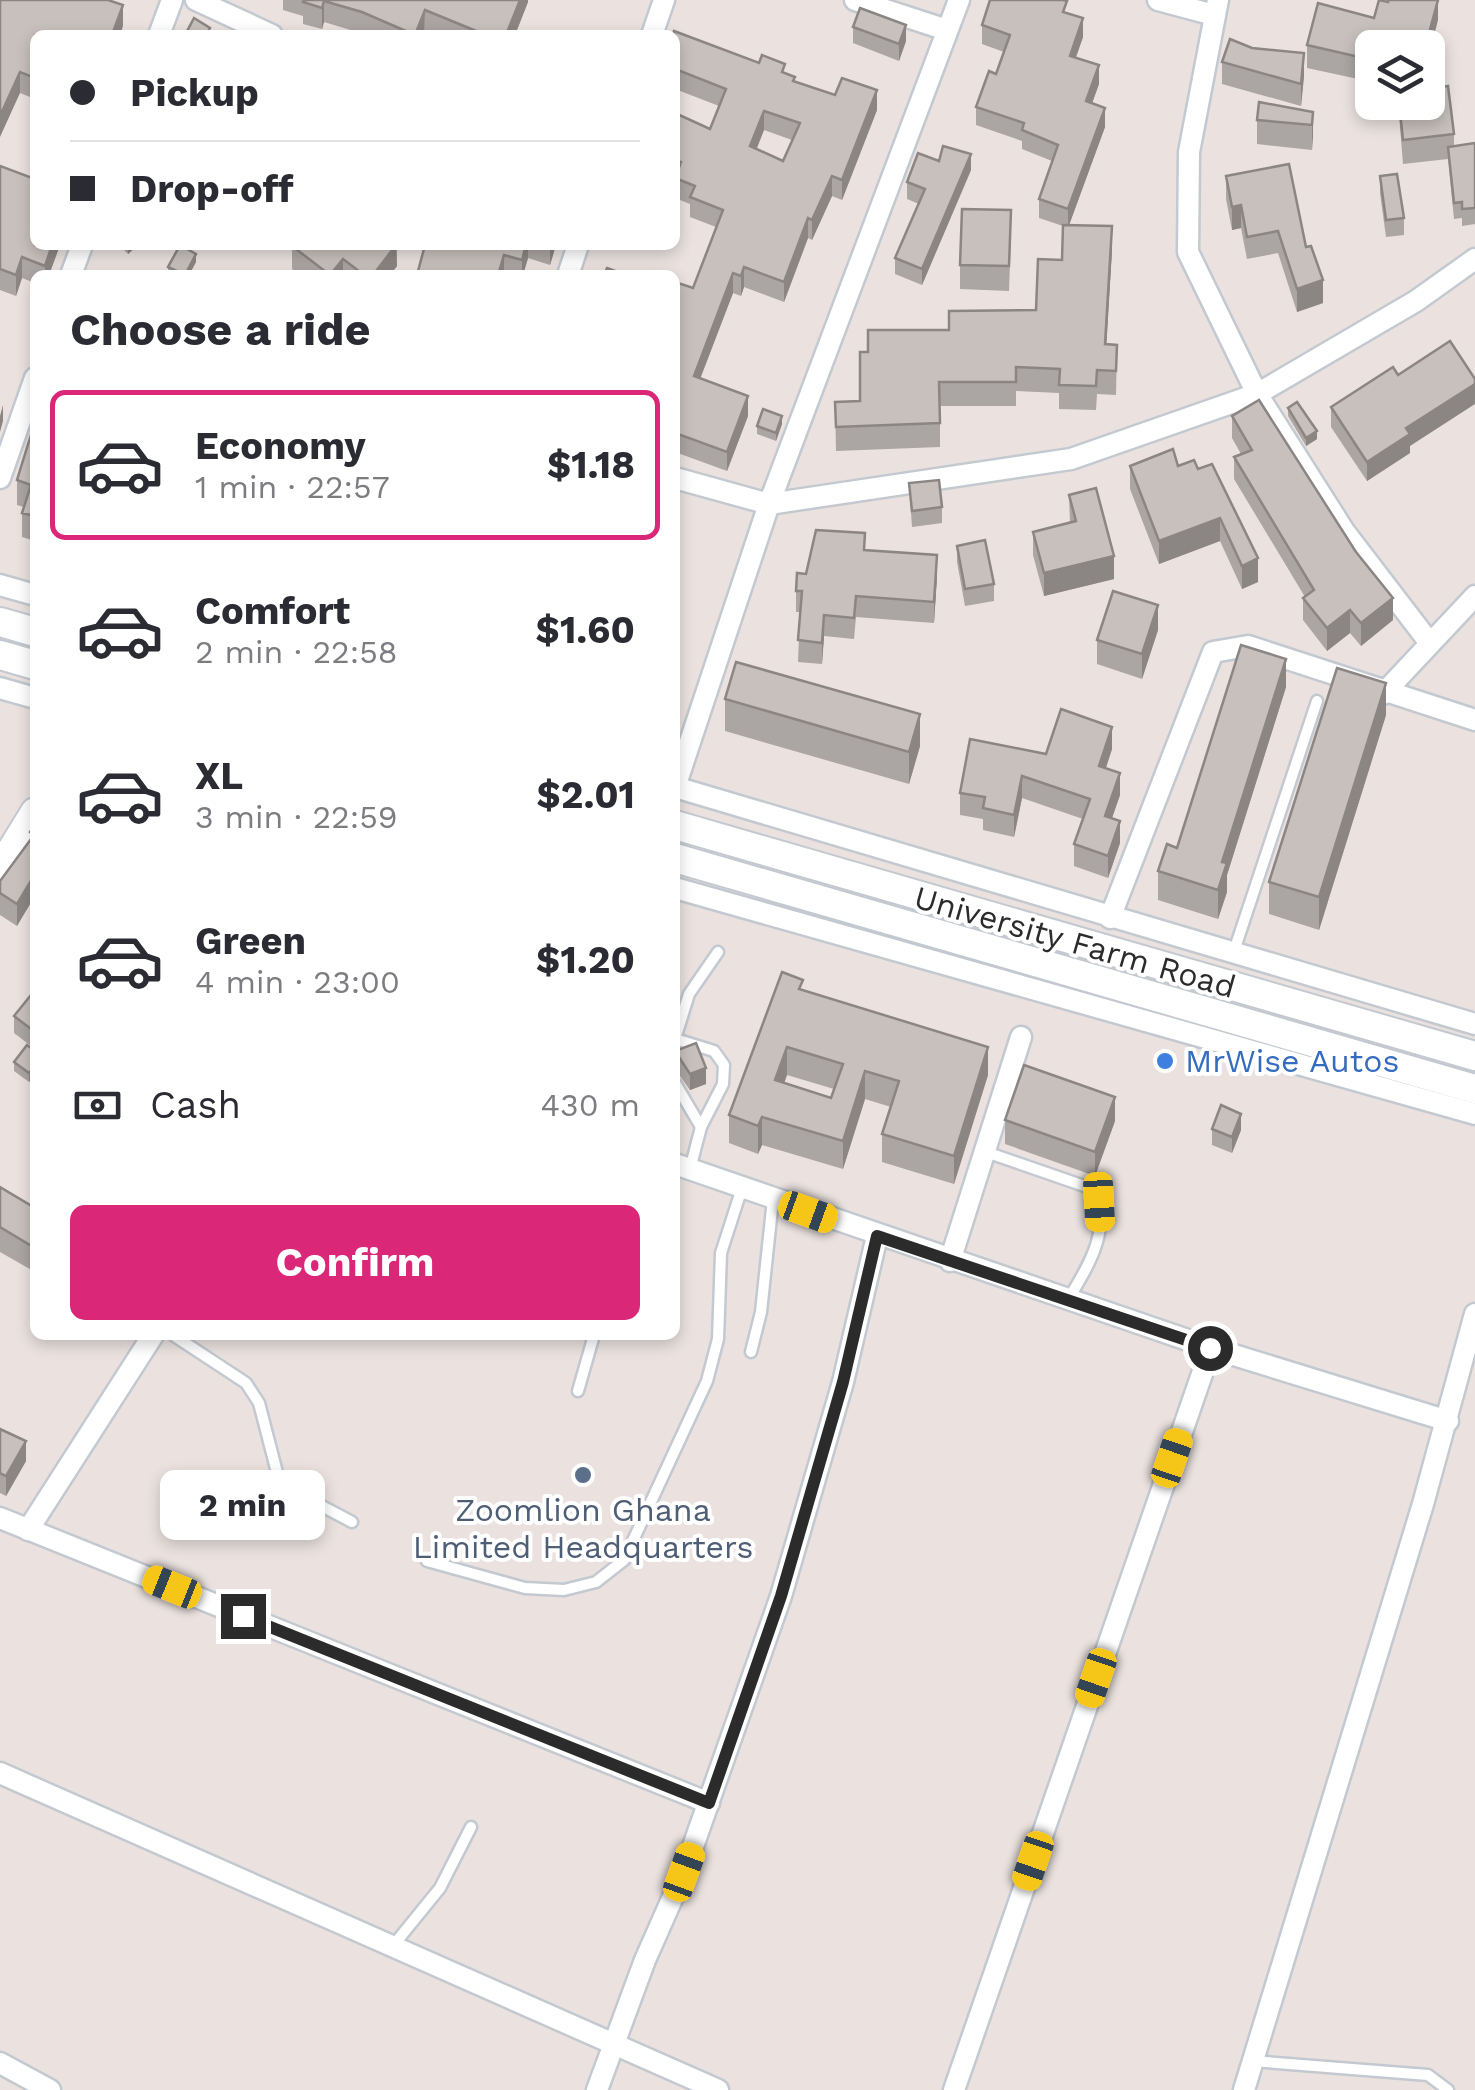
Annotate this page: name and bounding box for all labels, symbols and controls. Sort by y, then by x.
map controls [1355,30,1445,120]
button: layers [1355,30,1445,120]
text: Pickup [130,71,259,115]
text: Drop-off [130,167,294,211]
text: Choose a ride [70,303,370,356]
icon: car [75,420,165,510]
text: Economy [195,424,366,468]
text: $1.18 [547,443,635,487]
text: 1 min · 22:57 [195,468,390,506]
icon: car [75,585,165,675]
text: Comfort [195,589,350,633]
text: $1.60 [536,608,635,652]
text: 2 min · 22:58 [195,633,398,671]
icon: car [75,750,165,840]
text: XL [195,754,243,798]
text: $2.01 [536,773,635,817]
text: 3 min · 22:59 [195,798,398,836]
street label: University Farm Road [910,878,1240,1006]
icon: car [75,915,165,1005]
text: Green [195,919,306,963]
text: $1.20 [536,938,635,982]
text: 4 min · 23:00 [195,963,400,1001]
place label: MrWise Autos [1185,1042,1399,1080]
marker: MrWise Autos [1154,1050,1176,1072]
icon: cash [70,1078,125,1133]
text: Cash [150,1083,241,1127]
text: 430 m [540,1086,640,1124]
car [1082,1171,1116,1233]
car [775,1188,841,1236]
button: Confirm [70,1205,640,1320]
route start [1188,1326,1233,1371]
car [1148,1425,1196,1491]
marker: Zoomlion Ghana Limited Headquarters [572,1464,594,1486]
callout: 2 min [160,1471,326,1541]
text: 2 min [199,1486,286,1524]
place label: Zoomlion Ghana Limited Headquarters [413,1491,753,1566]
car [139,1562,205,1612]
route end [221,1594,266,1639]
car [1072,1645,1120,1711]
car [1009,1828,1057,1894]
car [660,1839,708,1905]

